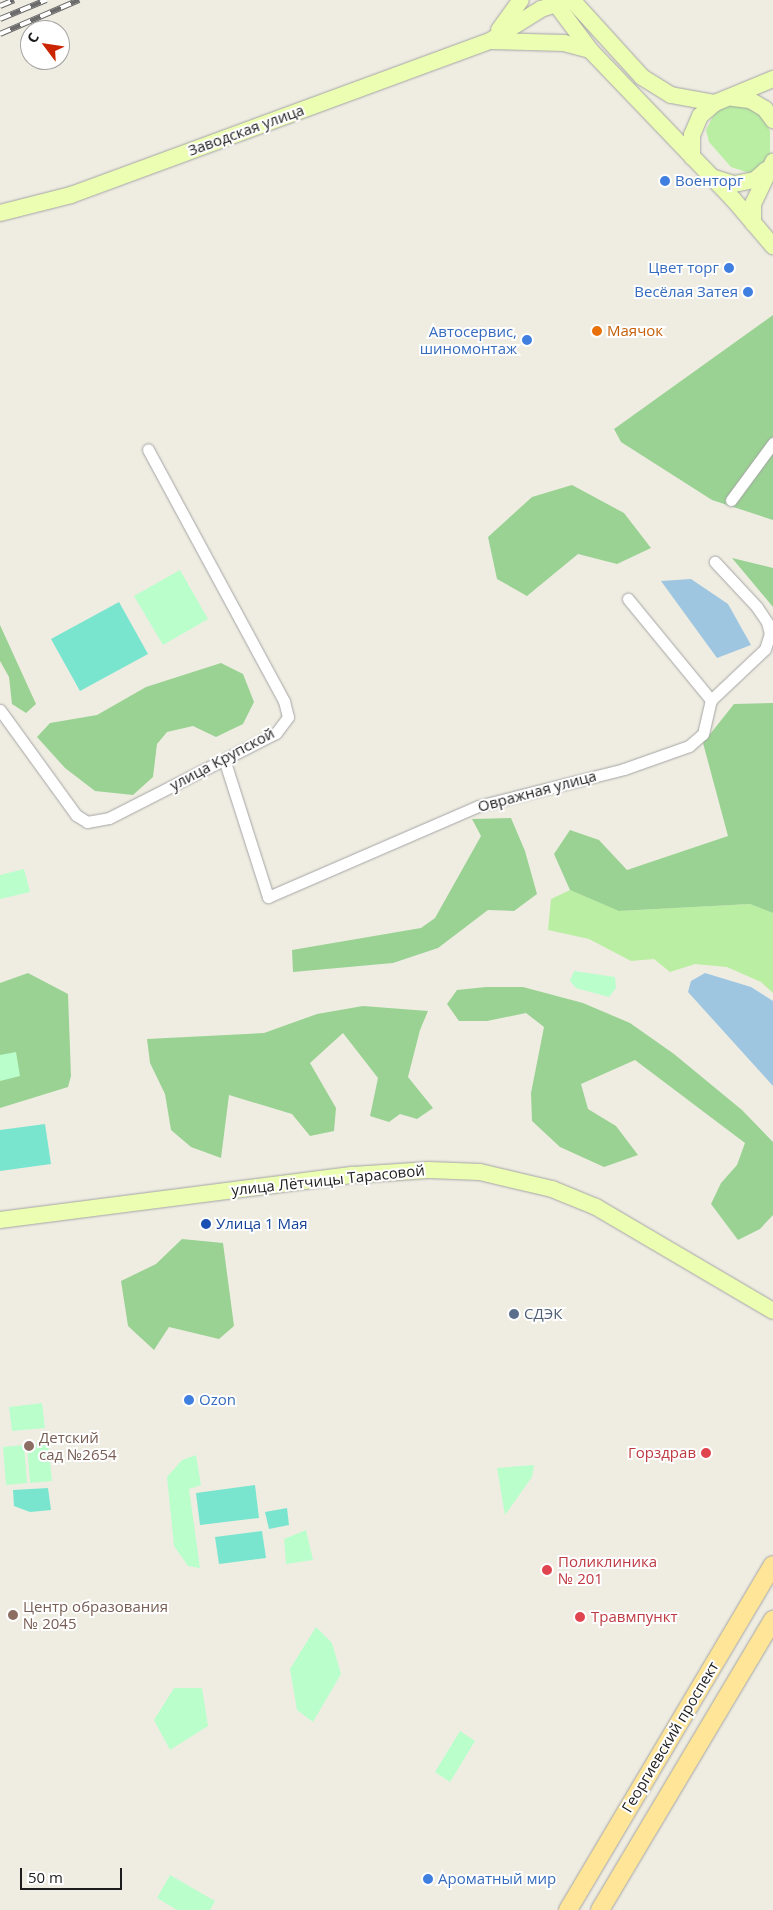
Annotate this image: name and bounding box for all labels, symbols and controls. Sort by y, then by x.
north arrow [20,20,70,70]
text: С [22,29,43,46]
street label: Заводская улица [186,101,306,159]
place label: Военторг [675,172,743,190]
marker: Военторг [659,175,671,187]
place label: Цвет торг [648,259,719,277]
marker: Цвет торг [723,262,735,274]
place label: Весёлая Затея [634,283,738,301]
marker: Весёлая Затея [742,286,754,298]
place label: Автосервис, шиномонтаж [420,322,517,357]
place label: Маячок [607,322,663,340]
marker: Маячок [591,325,603,337]
marker: Автосервис, шиномонтаж [521,334,533,346]
street label: улица Крупской [167,724,277,794]
street label: Овражная улица [476,766,598,816]
street label: улица Лётчицы Тарасовой [230,1161,426,1199]
place label: Улица 1 Мая [216,1215,308,1233]
marker: Улица 1 Мая [200,1218,212,1230]
place label: СДЭК [524,1305,562,1323]
marker: СДЭК [508,1308,520,1320]
place label: Ozon [199,1391,236,1409]
marker: Ozon [183,1394,195,1406]
place label: Детский сад №2654 [39,1428,117,1463]
marker: Детский сад №2654 [23,1440,35,1452]
place label: Горздрав [628,1444,696,1462]
marker: Горздрав [700,1447,712,1459]
place label: Поликлиника № 201 [558,1552,657,1587]
marker: Поликлиника № 201 [540,1563,554,1577]
place label: Центр образования № 2045 [23,1597,168,1632]
place label: Травмпункт [591,1608,678,1626]
marker: Центр образования № 2045 [7,1609,19,1621]
marker: Травмпункт [573,1610,587,1624]
street label: Георгиевский проспект [618,1658,722,1816]
scale bar [22,1858,125,1890]
text: 50 m [28,1867,63,1887]
place label: Ароматный мир [438,1870,556,1888]
marker: Ароматный мир [422,1873,434,1885]

